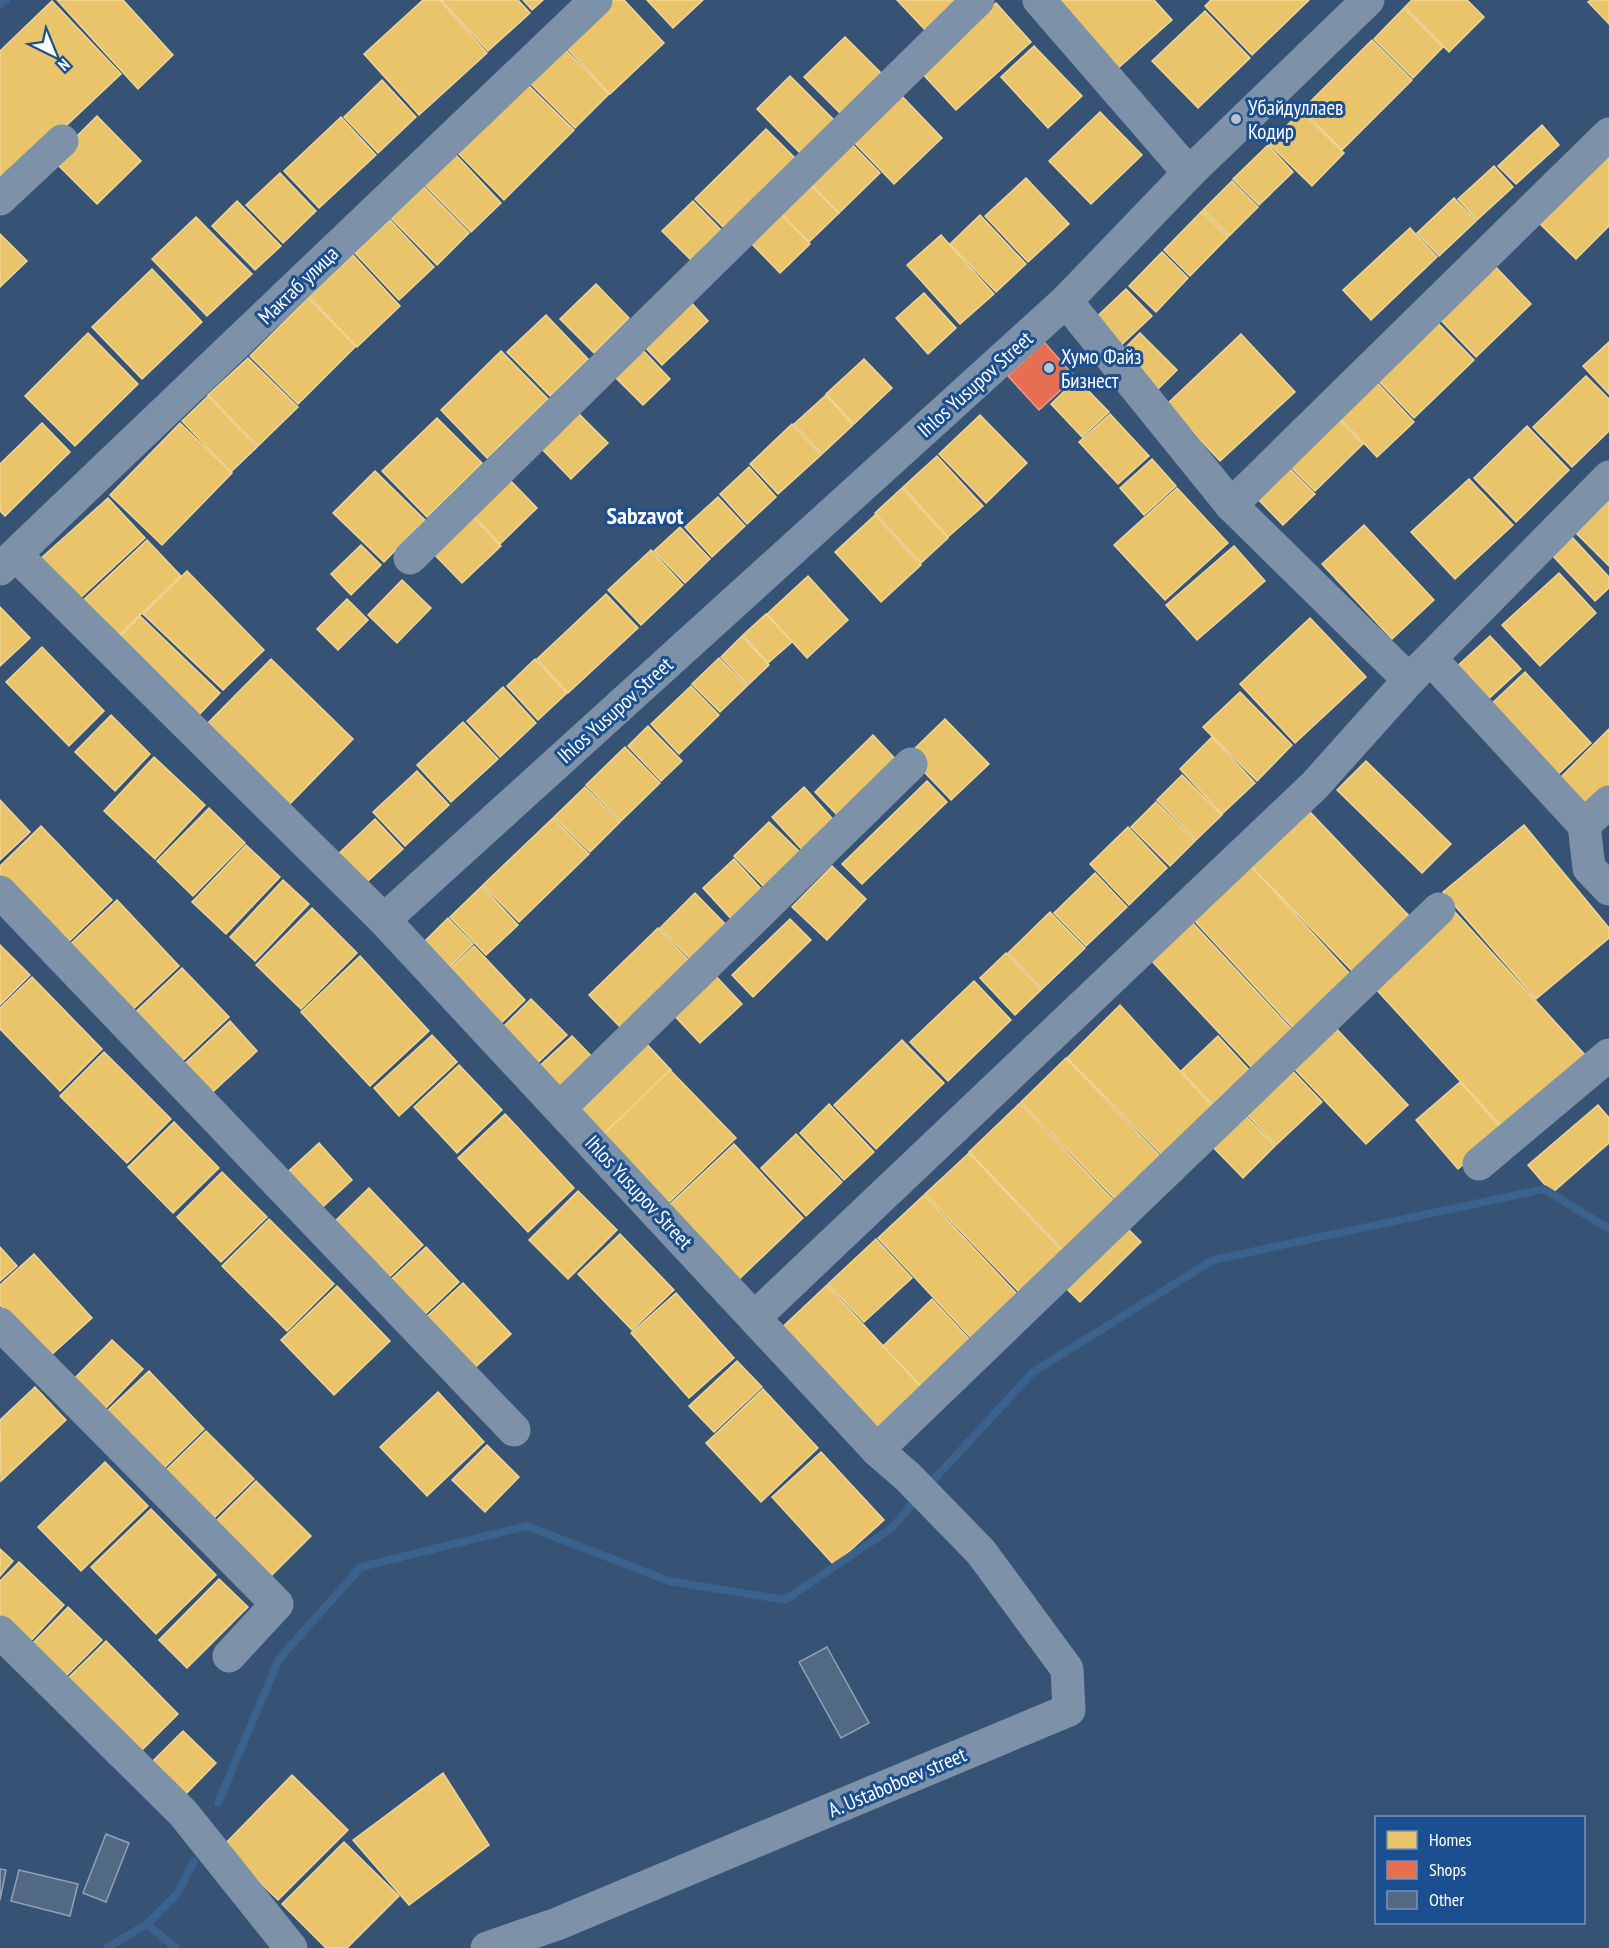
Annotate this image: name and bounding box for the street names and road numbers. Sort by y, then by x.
street label: Мактаб улица [252,240,344,330]
street label: Ihlos Yusupov Street [912,325,1039,443]
street label: Ihlos Yusupov Street [552,651,679,769]
street label: Ihlos Yusupov Street [579,1129,699,1255]
street label: A. Ustaboboev street [824,1741,970,1823]

